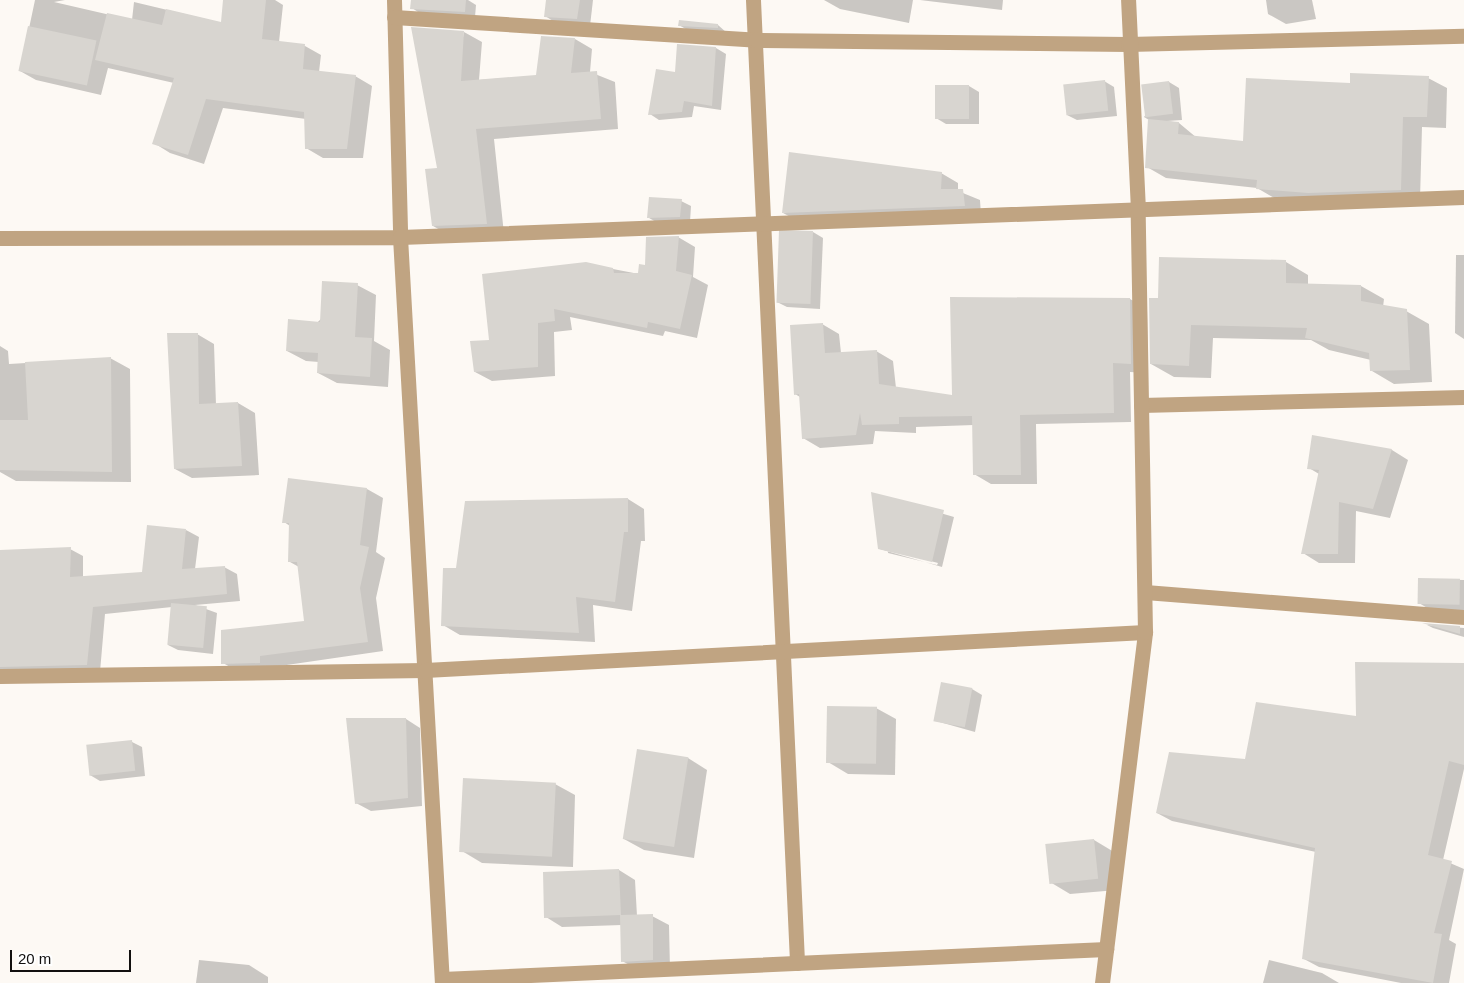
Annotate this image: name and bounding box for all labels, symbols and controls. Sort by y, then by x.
scale bar [12,940,134,972]
text: 20 m [18,950,51,967]

